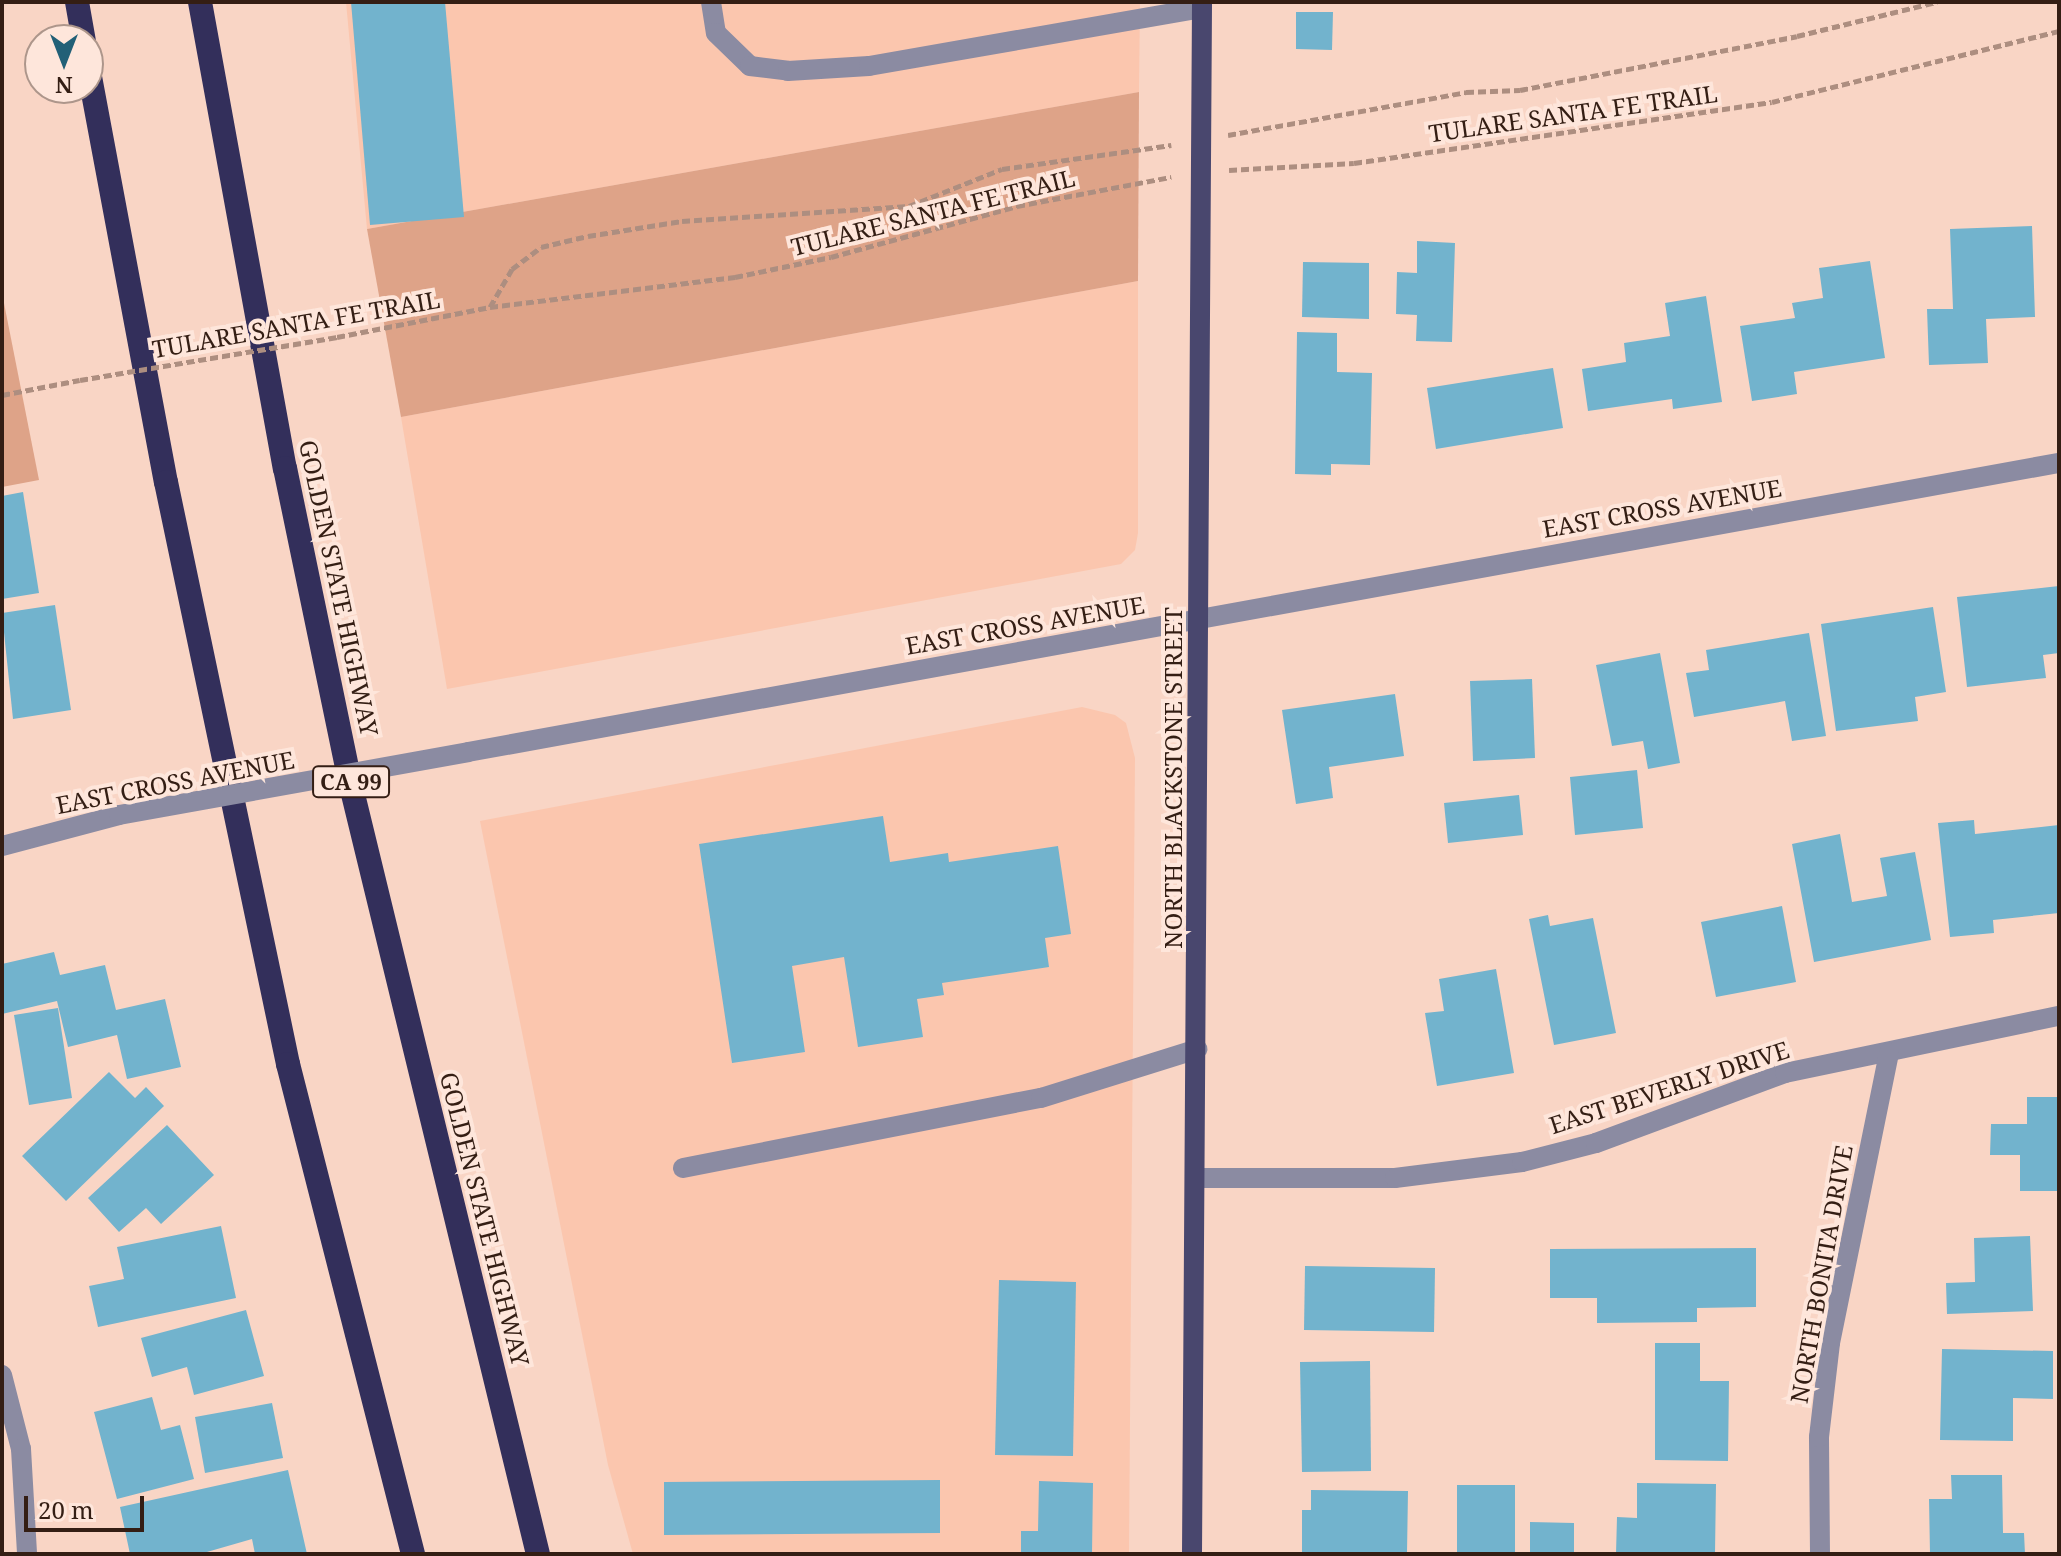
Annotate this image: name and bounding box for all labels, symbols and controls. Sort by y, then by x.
north arrow [24,24,104,104]
text: N [55,71,73,101]
street label: TULARE SANTA FE TRAIL [1427,78,1719,148]
street label: TULARE SANTA FE TRAIL [788,163,1078,261]
street label: TULARE SANTA FE TRAIL [150,285,442,363]
street label: GOLDEN STATE HIGHWAY [294,437,384,739]
street label: EAST CROSS AVENUE [1540,473,1784,543]
street label: EAST CROSS AVENUE [903,590,1147,660]
street label: NORTH BLACKSTONE STREET [1159,607,1187,949]
street label: EAST CROSS AVENUE [53,745,297,819]
road number: CA 99 [311,764,391,800]
street label: EAST BEVERLY DRIVE [1545,1035,1793,1139]
street label: GOLDEN STATE HIGHWAY [435,1069,535,1369]
street label: NORTH BONITA DRIVE [1784,1143,1858,1405]
scale bar [28,1480,148,1530]
text: 20 m [38,1493,94,1526]

